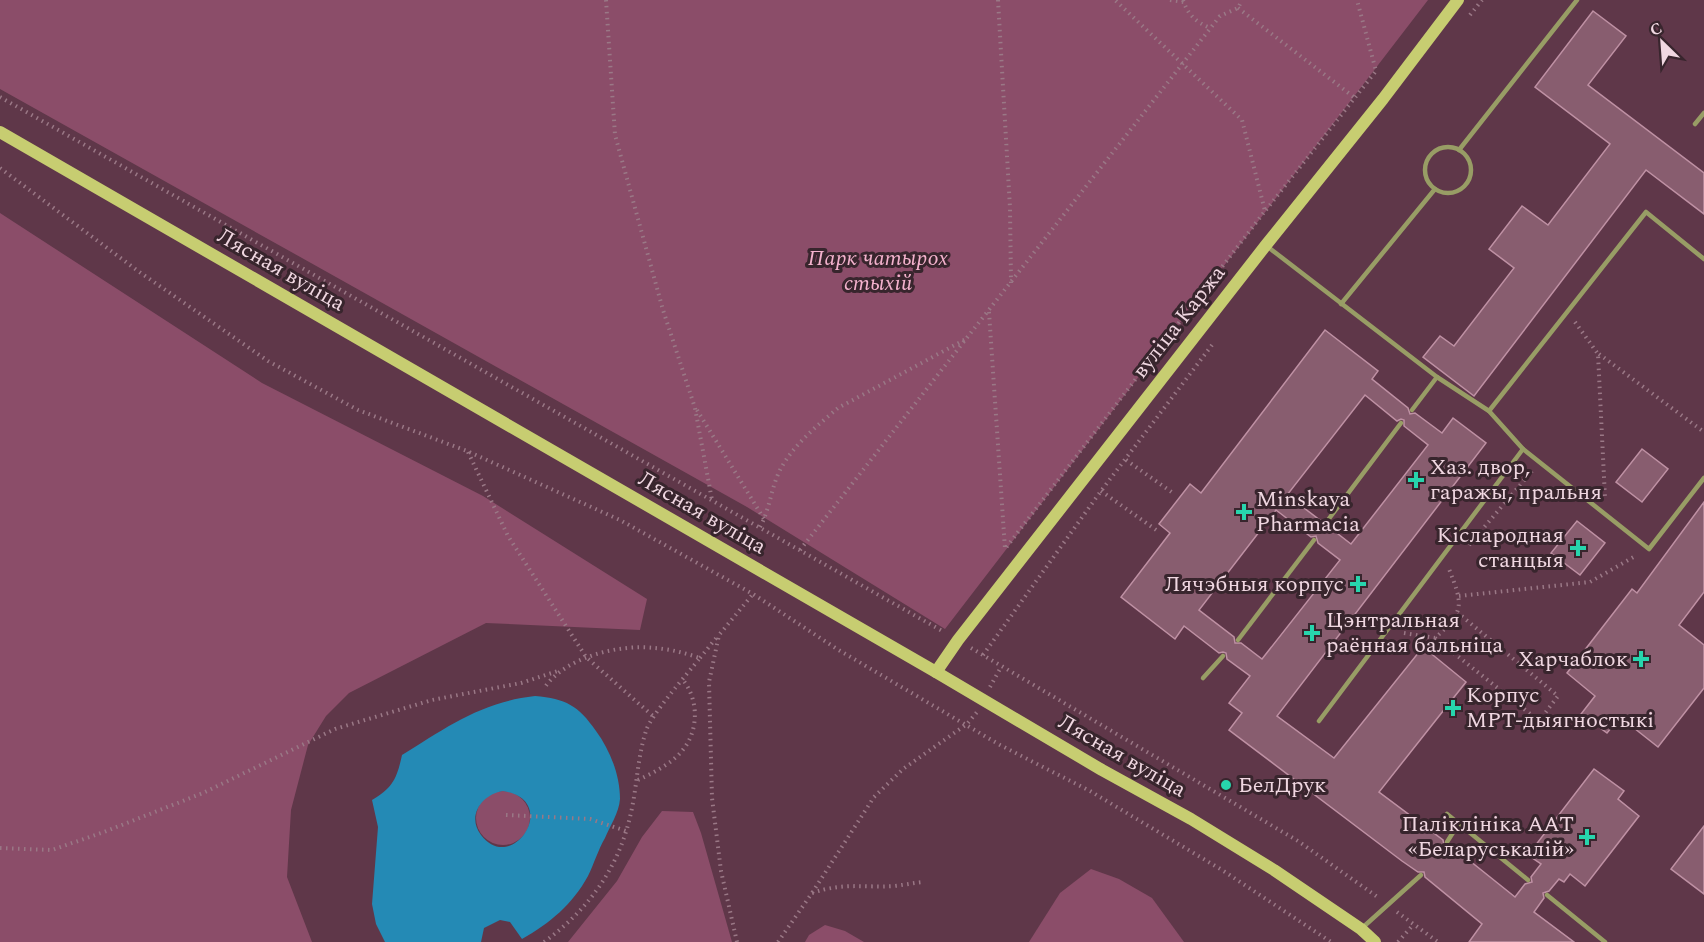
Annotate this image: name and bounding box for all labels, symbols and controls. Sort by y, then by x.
north arrow [1632,12,1692,72]
text: С [1646,16,1666,43]
street label: Лясная вуліца [211,220,352,320]
park label: Парк чатырох стыхій [808,242,948,300]
street label: вуліца Каржа [1124,258,1234,386]
place label: Хаз. двор, гаражы, пральня [1430,451,1602,509]
street label: Лясная вуліца [632,463,773,563]
marker: Хаз. двор, гаражы, пральня [1407,471,1425,489]
place label: Minskaya Pharmacia [1256,483,1360,541]
marker: Minskaya Pharmacia [1237,505,1251,519]
place label: Кіслародная станцыя [1437,519,1564,577]
marker: Кіслародная станцыя [1569,539,1587,557]
place label: Лячэбныя корпус [1165,568,1344,601]
marker: Лячэбныя корпус [1349,575,1367,593]
place label: Цэнтральная раённая бальніца [1326,604,1503,662]
marker: Цэнтральная раённая бальніца [1303,624,1321,642]
place label: Харчаблок [1518,643,1628,676]
marker: Харчаблок [1632,650,1650,668]
place label: Корпус МРТ-дыягностыкі [1466,679,1654,737]
marker: Корпус МРТ-дыягностыкі [1444,699,1462,717]
street label: Лясная вуліца [1052,706,1193,806]
place label: БелДрук [1238,769,1326,802]
marker: БелДрук [1219,778,1233,792]
place label: Паліклініка ААТ «Беларуськалій» [1402,808,1575,866]
marker: Паліклініка ААТ «Беларуськалій» [1578,828,1596,846]

